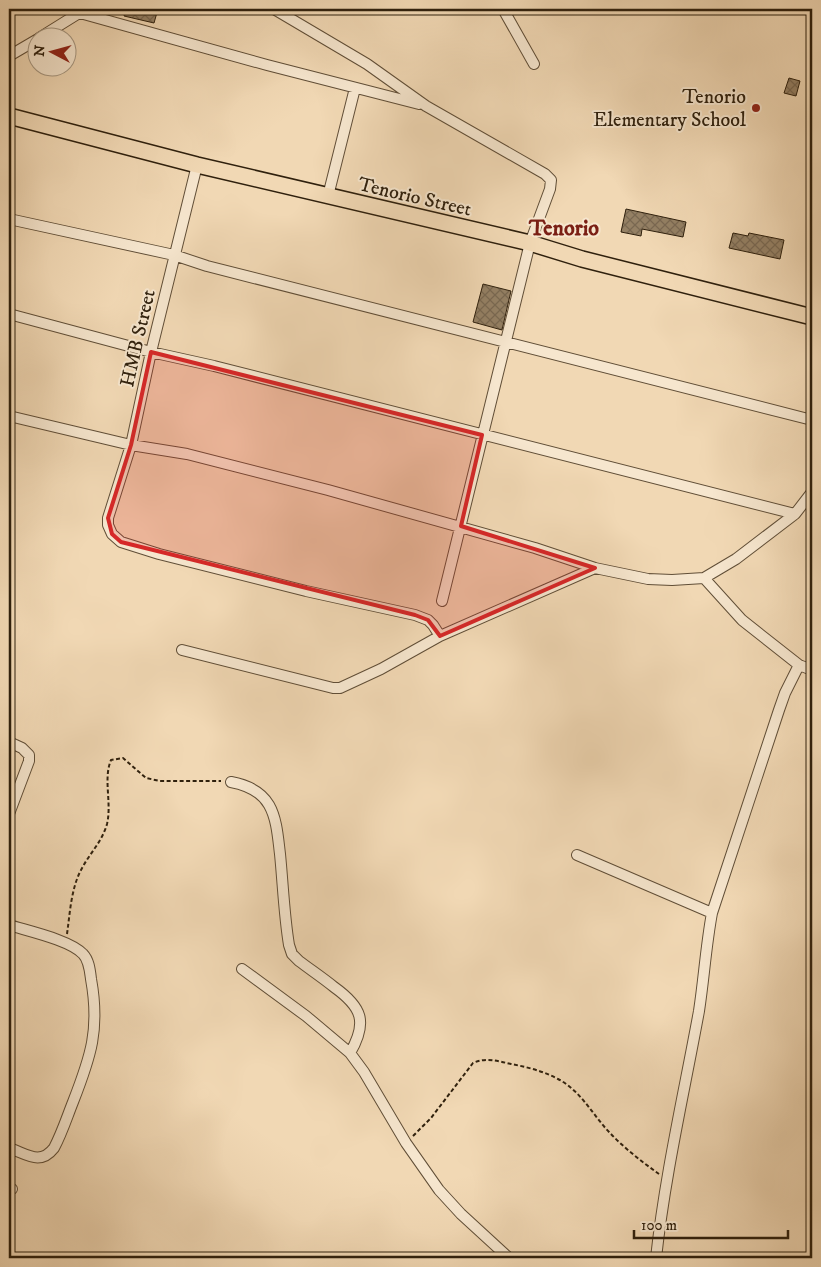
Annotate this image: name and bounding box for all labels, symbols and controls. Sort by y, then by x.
north arrow [28,28,78,78]
text: N [31,44,50,57]
place label: Tenorio Elementary School [593,85,746,133]
marker: Tenorio Elementary School [750,102,762,114]
street label: Tenorio Street [356,172,474,223]
district label: Tenorio [528,215,599,242]
street label: HMB Street [115,287,162,390]
scale bar [634,1207,787,1239]
text: 100 m [641,1216,677,1235]

